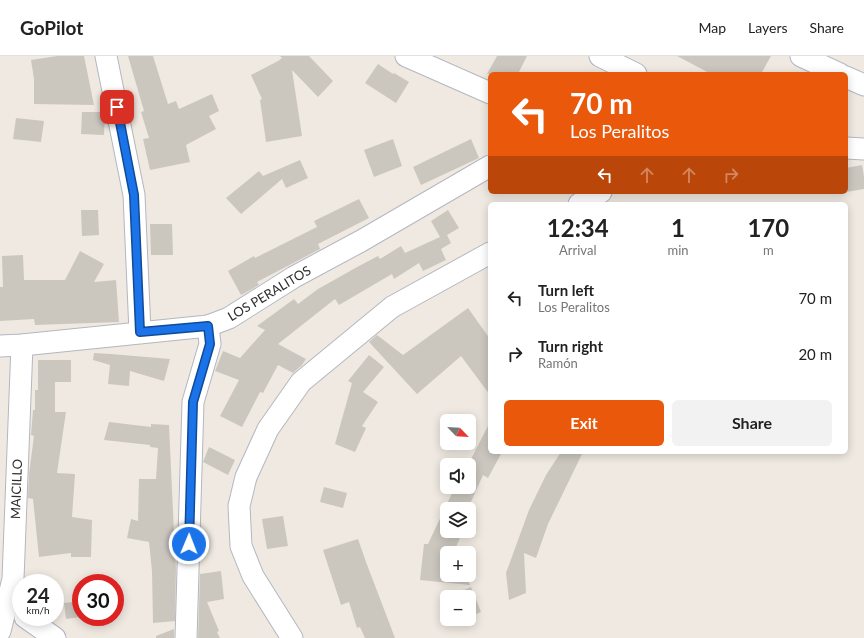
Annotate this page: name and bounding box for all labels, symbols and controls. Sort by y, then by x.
text: GoPilot [20,16,83,39]
text: Map [698,19,726,36]
text: Layers [748,19,788,36]
text: Share [810,19,844,36]
text: 70 m [570,86,633,120]
icon: left [504,88,556,140]
pin [100,90,134,124]
icon: arrive [106,96,128,118]
text: Los Peralitos [570,120,669,142]
icon: left [594,164,616,186]
icon: ahead [636,164,658,186]
icon: ahead [678,164,700,186]
icon: right [720,164,742,186]
text: 12:34 [547,213,609,242]
text: 1 [671,213,685,242]
text: 170 [747,213,789,242]
text: Arrival [559,242,596,258]
text: min [668,242,689,258]
text: m [763,242,774,258]
street label: LOS PERALITOS [224,262,314,324]
text: Turn left [538,281,594,299]
icon: left [504,287,526,309]
text: 70 m [798,289,832,307]
text: Los Peralitos [538,299,610,315]
text: Turn right [538,337,603,355]
icon: right [504,343,526,365]
text: 20 m [798,345,832,363]
text: Ramón [538,355,578,371]
button: Exit [504,400,664,446]
button: Share [672,400,832,446]
north arrow [440,414,476,450]
map controls [440,414,476,626]
button: sound [440,458,476,494]
street label: MAICILLO [7,459,25,519]
button: layers [440,502,476,538]
position arrow [168,523,210,565]
button: + [440,546,476,582]
speed limit sign: 30 [72,574,124,626]
text: 24 [26,583,50,607]
button: − [440,590,476,626]
text: km/h [26,604,50,616]

